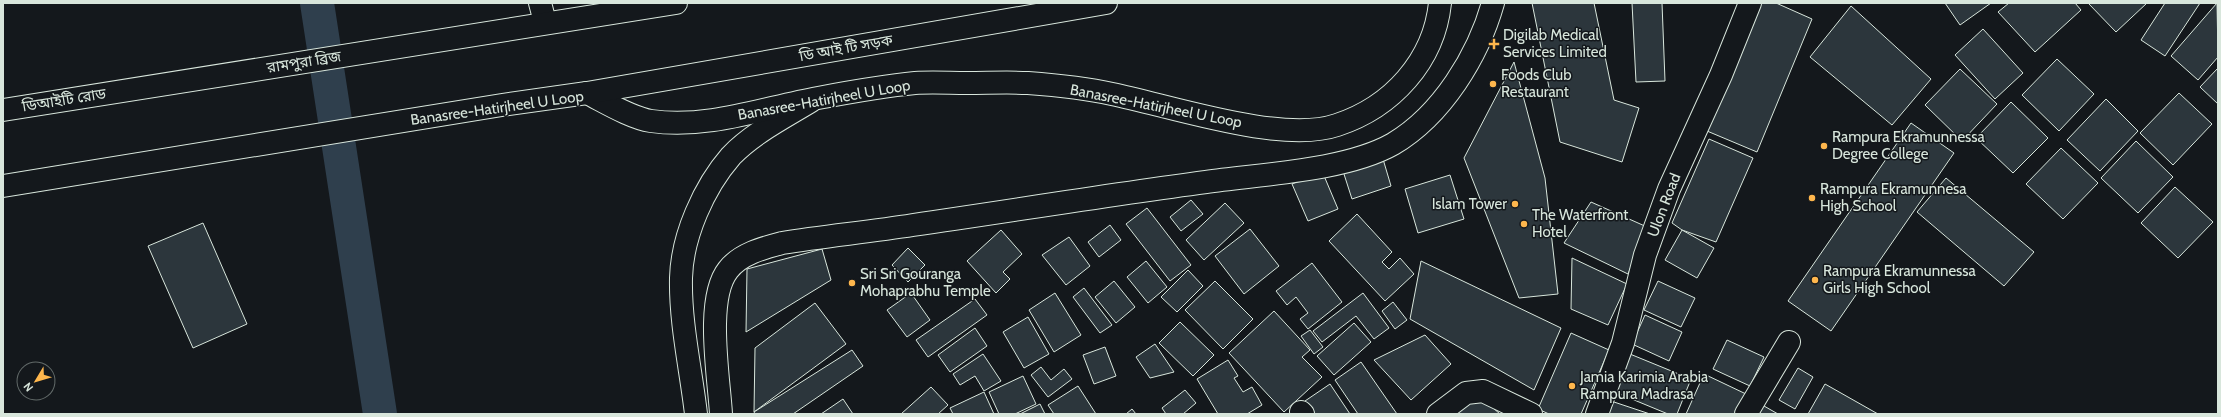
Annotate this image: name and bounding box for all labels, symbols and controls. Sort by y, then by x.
place label: Digilab Medical Services Limited [1503,26,1607,61]
street label: ডি আই টি সড়ক [797,31,895,65]
marker: Digilab Medical Services Limited [1488,38,1500,50]
street label: রামপুরা ব্রিজ [265,47,343,77]
place label: Foods Club Restaurant [1501,66,1572,101]
street label: Banasree-Hatirjheel U Loop [736,76,912,124]
marker: Foods Club Restaurant [1488,79,1498,89]
street label: Banasree-Hatirjheel U Loop [1069,80,1243,132]
street label: ডিআইটি রোড [20,84,108,116]
street label: Banasree-Hatirjheel U Loop [409,87,585,129]
place label: Rampura Ekramunnessa Degree College [1832,128,1985,163]
marker: Rampura Ekramunnessa Degree College [1819,141,1829,151]
street label: Ulon Road [1644,171,1684,239]
place label: Rampura Ekramunnesa High School [1820,180,1967,215]
marker: Rampura Ekramunnesa High School [1807,193,1817,203]
place label: Islam Tower [1432,195,1507,213]
marker: Islam Tower [1510,199,1520,209]
place label: The Waterfront Hotel [1532,206,1628,241]
marker: The Waterfront Hotel [1519,219,1529,229]
place label: Rampura Ekramunnessa Girls High School [1823,262,1976,297]
place label: Sri Sri Gouranga Mohaprabhu Temple [860,265,991,300]
marker: Rampura Ekramunnessa Girls High School [1810,275,1820,285]
marker: Sri Sri Gouranga Mohaprabhu Temple [847,278,857,288]
north arrow [16,361,56,401]
place label: Jamia Karimia Arabia Rampura Madrasa [1579,368,1709,403]
text: N [20,380,36,395]
marker: Jamia Karimia Arabia Rampura Madrasa [1567,381,1577,391]

